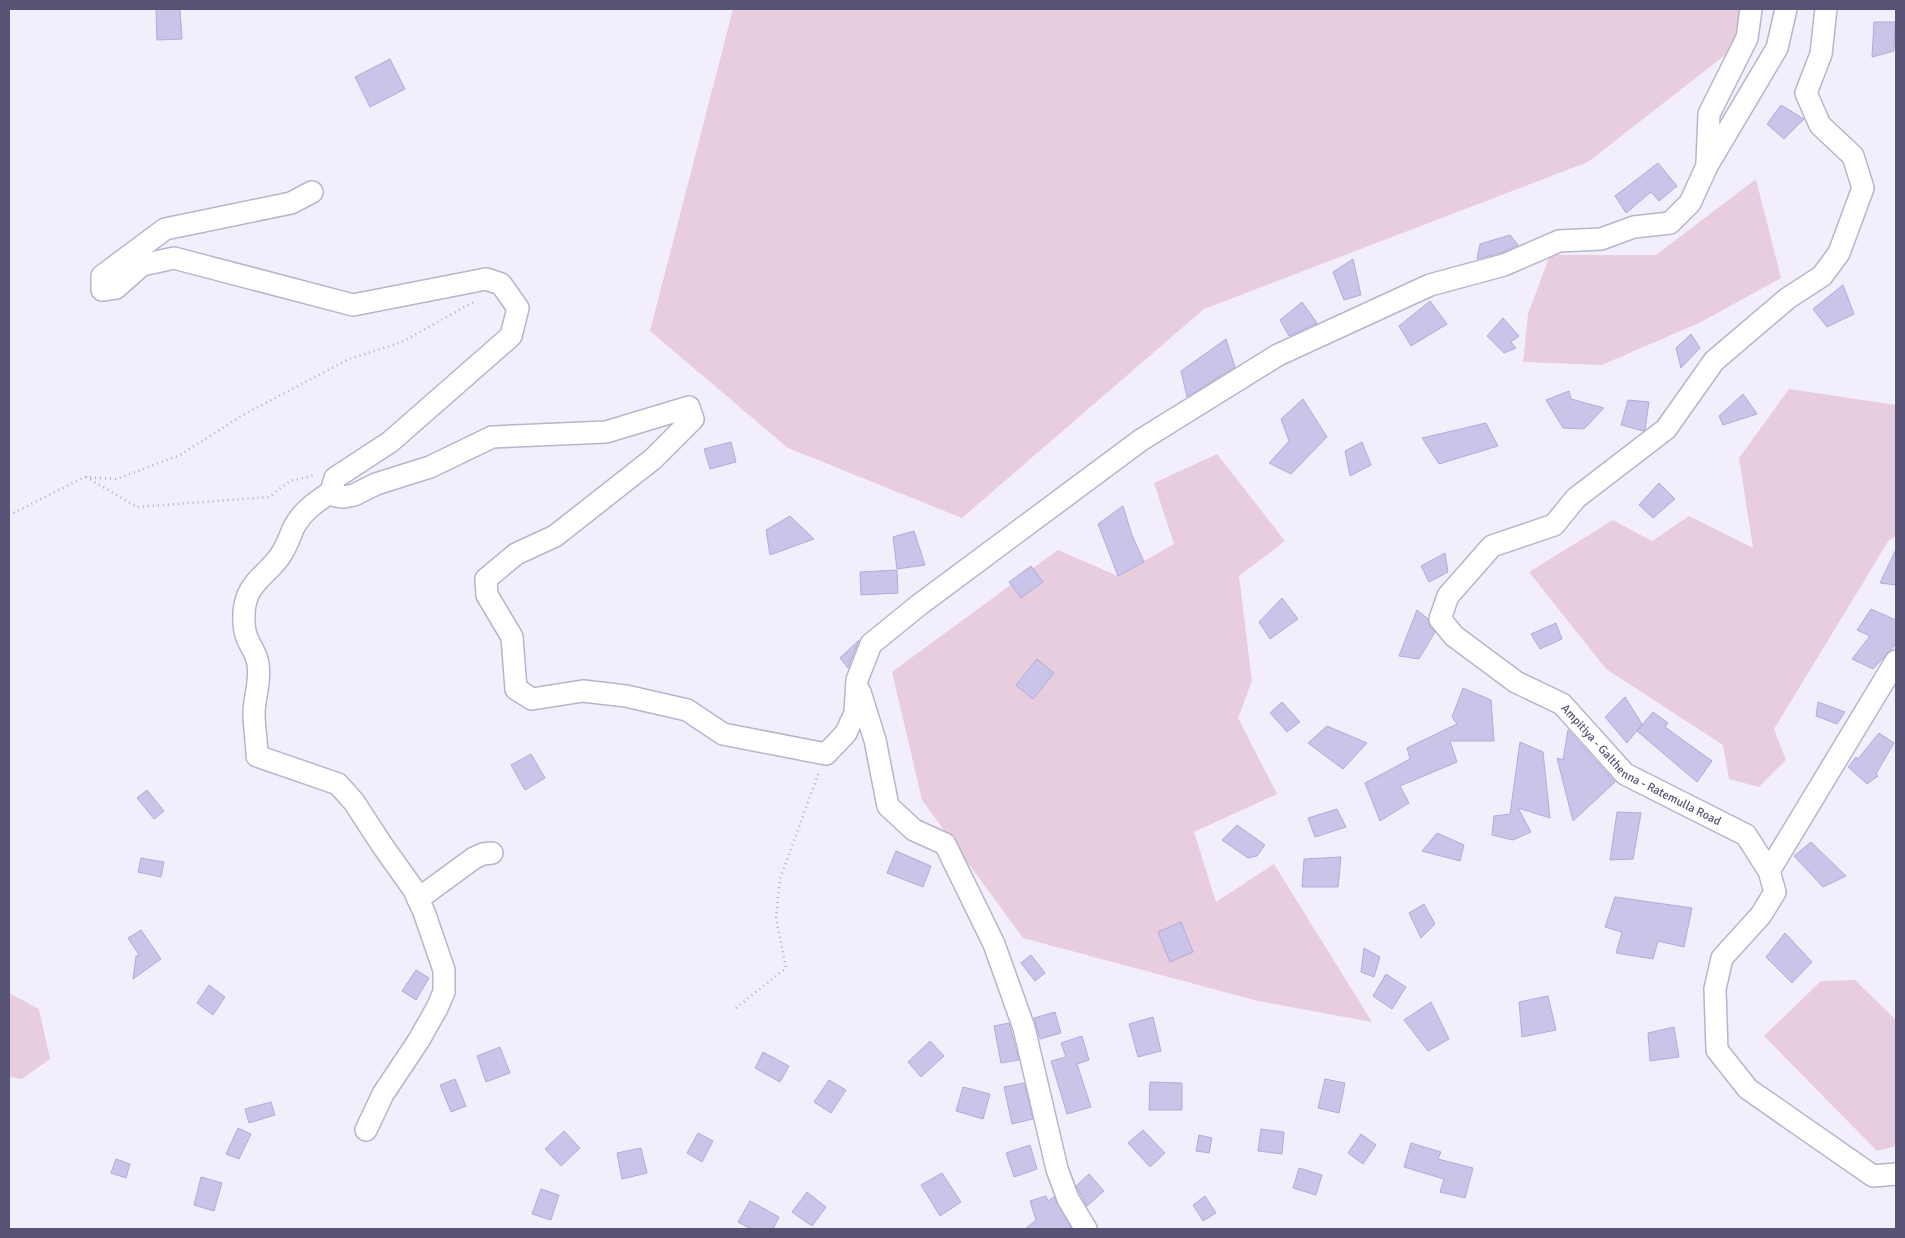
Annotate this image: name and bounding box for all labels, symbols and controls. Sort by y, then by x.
street label: Ampitiya - Galthenna - Ratemulla Road [1558,701,1723,829]

